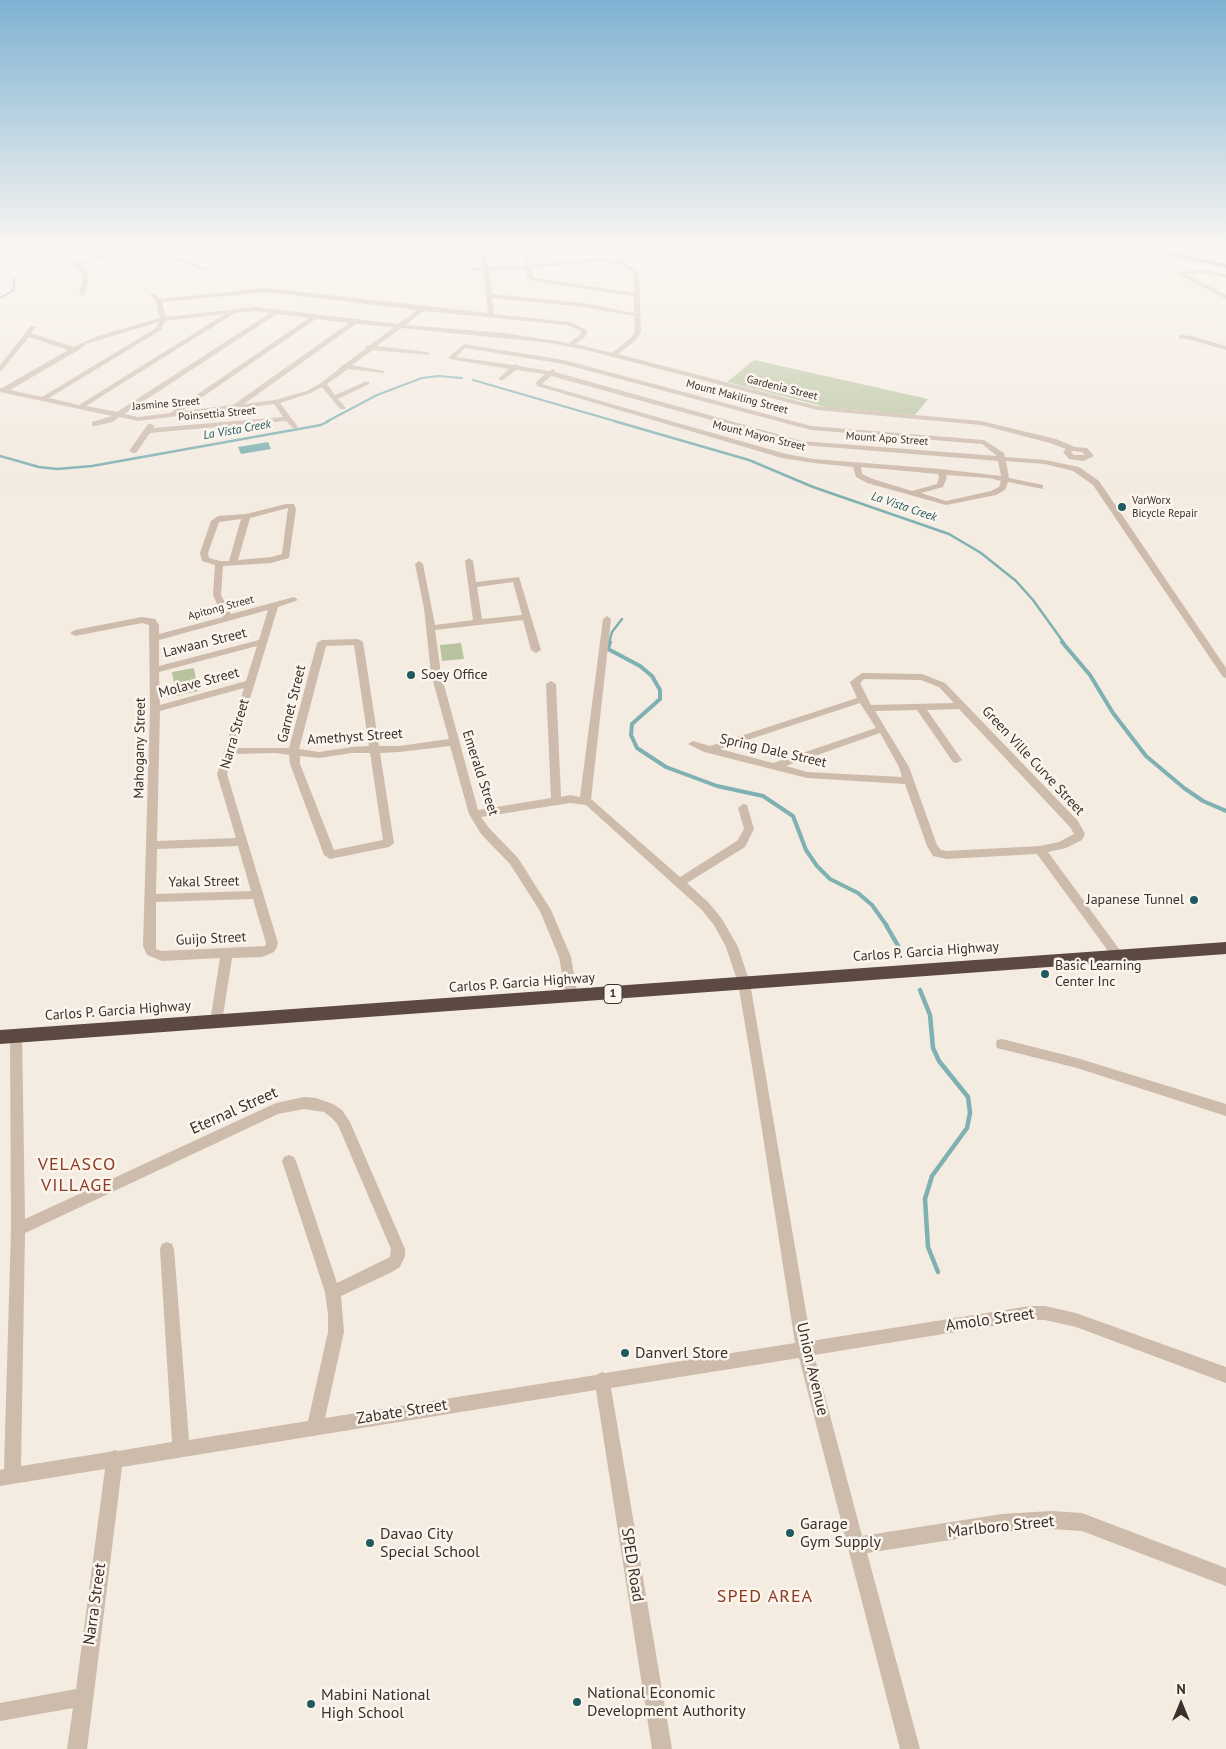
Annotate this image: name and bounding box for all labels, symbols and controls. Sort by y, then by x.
street label: Gardenia Street [745,373,819,403]
street label: Mount Makiling Street [685,377,789,417]
street label: Jasmine Street [132,394,200,414]
street label: Poinsettia Street [178,404,256,424]
water label: La Vista Creek [202,417,272,443]
street label: Mount Mayon Street [711,418,807,454]
street label: Mount Apo Street [845,430,929,448]
water label: La Vista Creek [869,489,939,525]
place label: VarWorx Bicycle Repair [1132,494,1198,520]
marker: VarWorx Bicycle Repair [1116,501,1128,513]
street label: Apitong Street [187,593,255,623]
street label: Lawaan Street [162,625,248,661]
street label: Molave Street [157,664,241,702]
street label: Garnet Street [274,664,310,744]
place label: Soey Office [421,667,488,683]
marker: Soey Office [405,669,417,681]
street label: Mahogany Street [131,697,149,799]
street label: Narra Street [217,697,253,771]
street label: Green Ville Curve Street [978,703,1088,819]
street label: Amethyst Street [307,725,403,749]
street label: Emerald Street [458,728,502,818]
street label: Spring Dale Street [718,731,828,771]
street label: Yakal Street [168,873,240,891]
place label: Japanese Tunnel [1087,892,1184,908]
marker: Japanese Tunnel [1188,894,1200,906]
street label: Guijo Street [175,929,247,949]
street label: Carlos P. Garcia Highway [852,939,1000,965]
place label: Basic Learning Center Inc [1055,958,1142,990]
marker: Basic Learning Center Inc [1039,968,1051,980]
street label: Carlos P. Garcia Highway [448,970,596,996]
road number: 1 [604,984,622,1004]
street label: Carlos P. Garcia Highway [44,998,192,1024]
street label: Eternal Street [187,1083,281,1139]
district label: VELASCO VILLAGE [37,1154,117,1196]
street label: Amolo Street [944,1304,1036,1336]
street label: Union Avenue [792,1321,832,1417]
place label: Danverl Store [635,1343,728,1363]
marker: Danverl Store [619,1347,631,1359]
street label: Zabate Street [355,1395,449,1429]
street label: Marlboro Street [947,1512,1055,1542]
place label: Garage Gym Supply [800,1514,881,1552]
place label: Davao City Special School [380,1524,480,1562]
street label: SPED Road [617,1527,647,1603]
marker: Garage Gym Supply [784,1527,796,1539]
marker: Davao City Special School [364,1537,376,1549]
street label: Narra Street [80,1562,110,1646]
district label: SPED AREA [716,1586,814,1608]
north arrow [1156,1679,1206,1729]
text: N [1176,1680,1186,1698]
place label: National Economic Development Authority [587,1683,746,1721]
place label: Mabini National High School [321,1685,430,1723]
marker: National Economic Development Authority [571,1696,583,1708]
marker: Mabini National High School [305,1698,317,1710]

